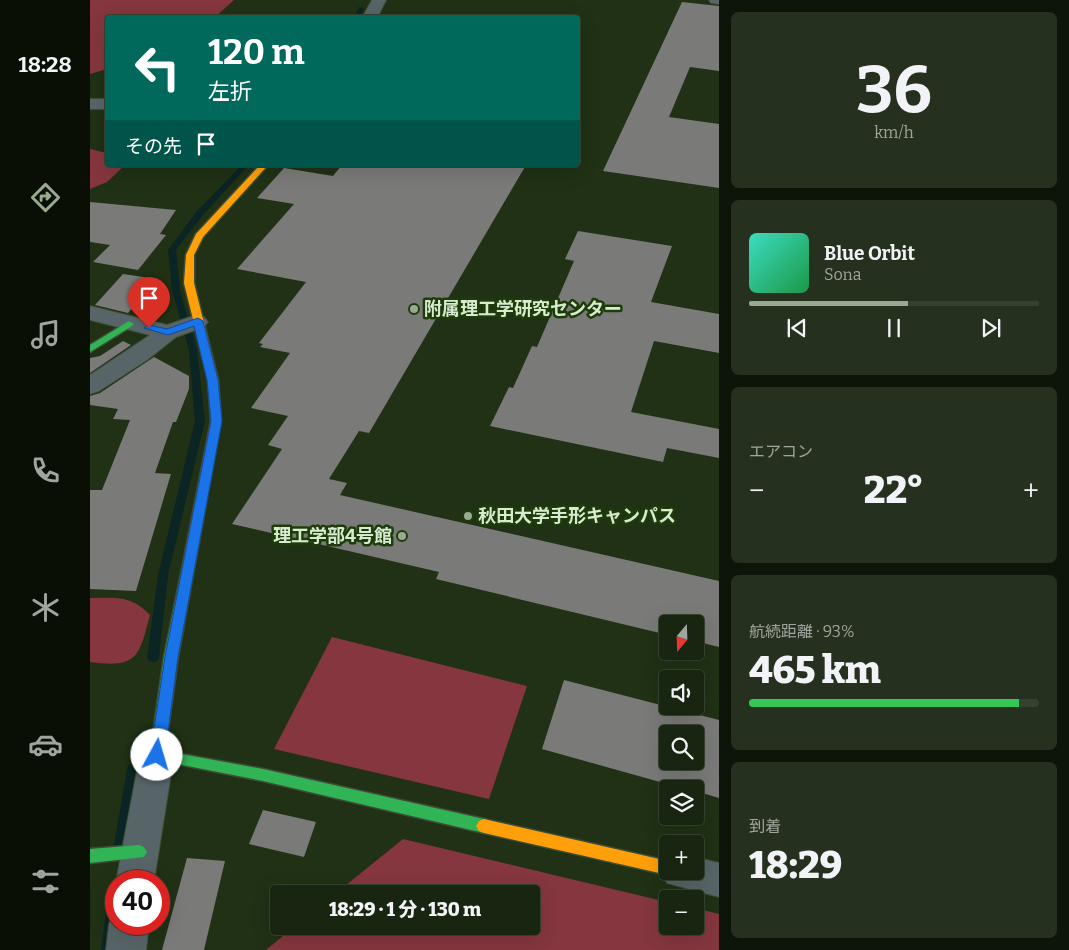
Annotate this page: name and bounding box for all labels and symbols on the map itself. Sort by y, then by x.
pin [128,277,170,328]
place label: 附属理工学研究センター [424,298,622,320]
marker: 附属理工学研究センター [408,303,420,315]
place label: 秋田大学手形キャンパス [478,505,676,527]
marker: 秋田大学手形キャンパス [462,510,474,522]
place label: 理工学部4号館 [273,525,392,547]
marker: 理工学部4号館 [396,530,408,542]
north arrow [659,615,704,660]
position arrow [130,728,182,780]
speed limit sign: 40 [105,870,170,935]

